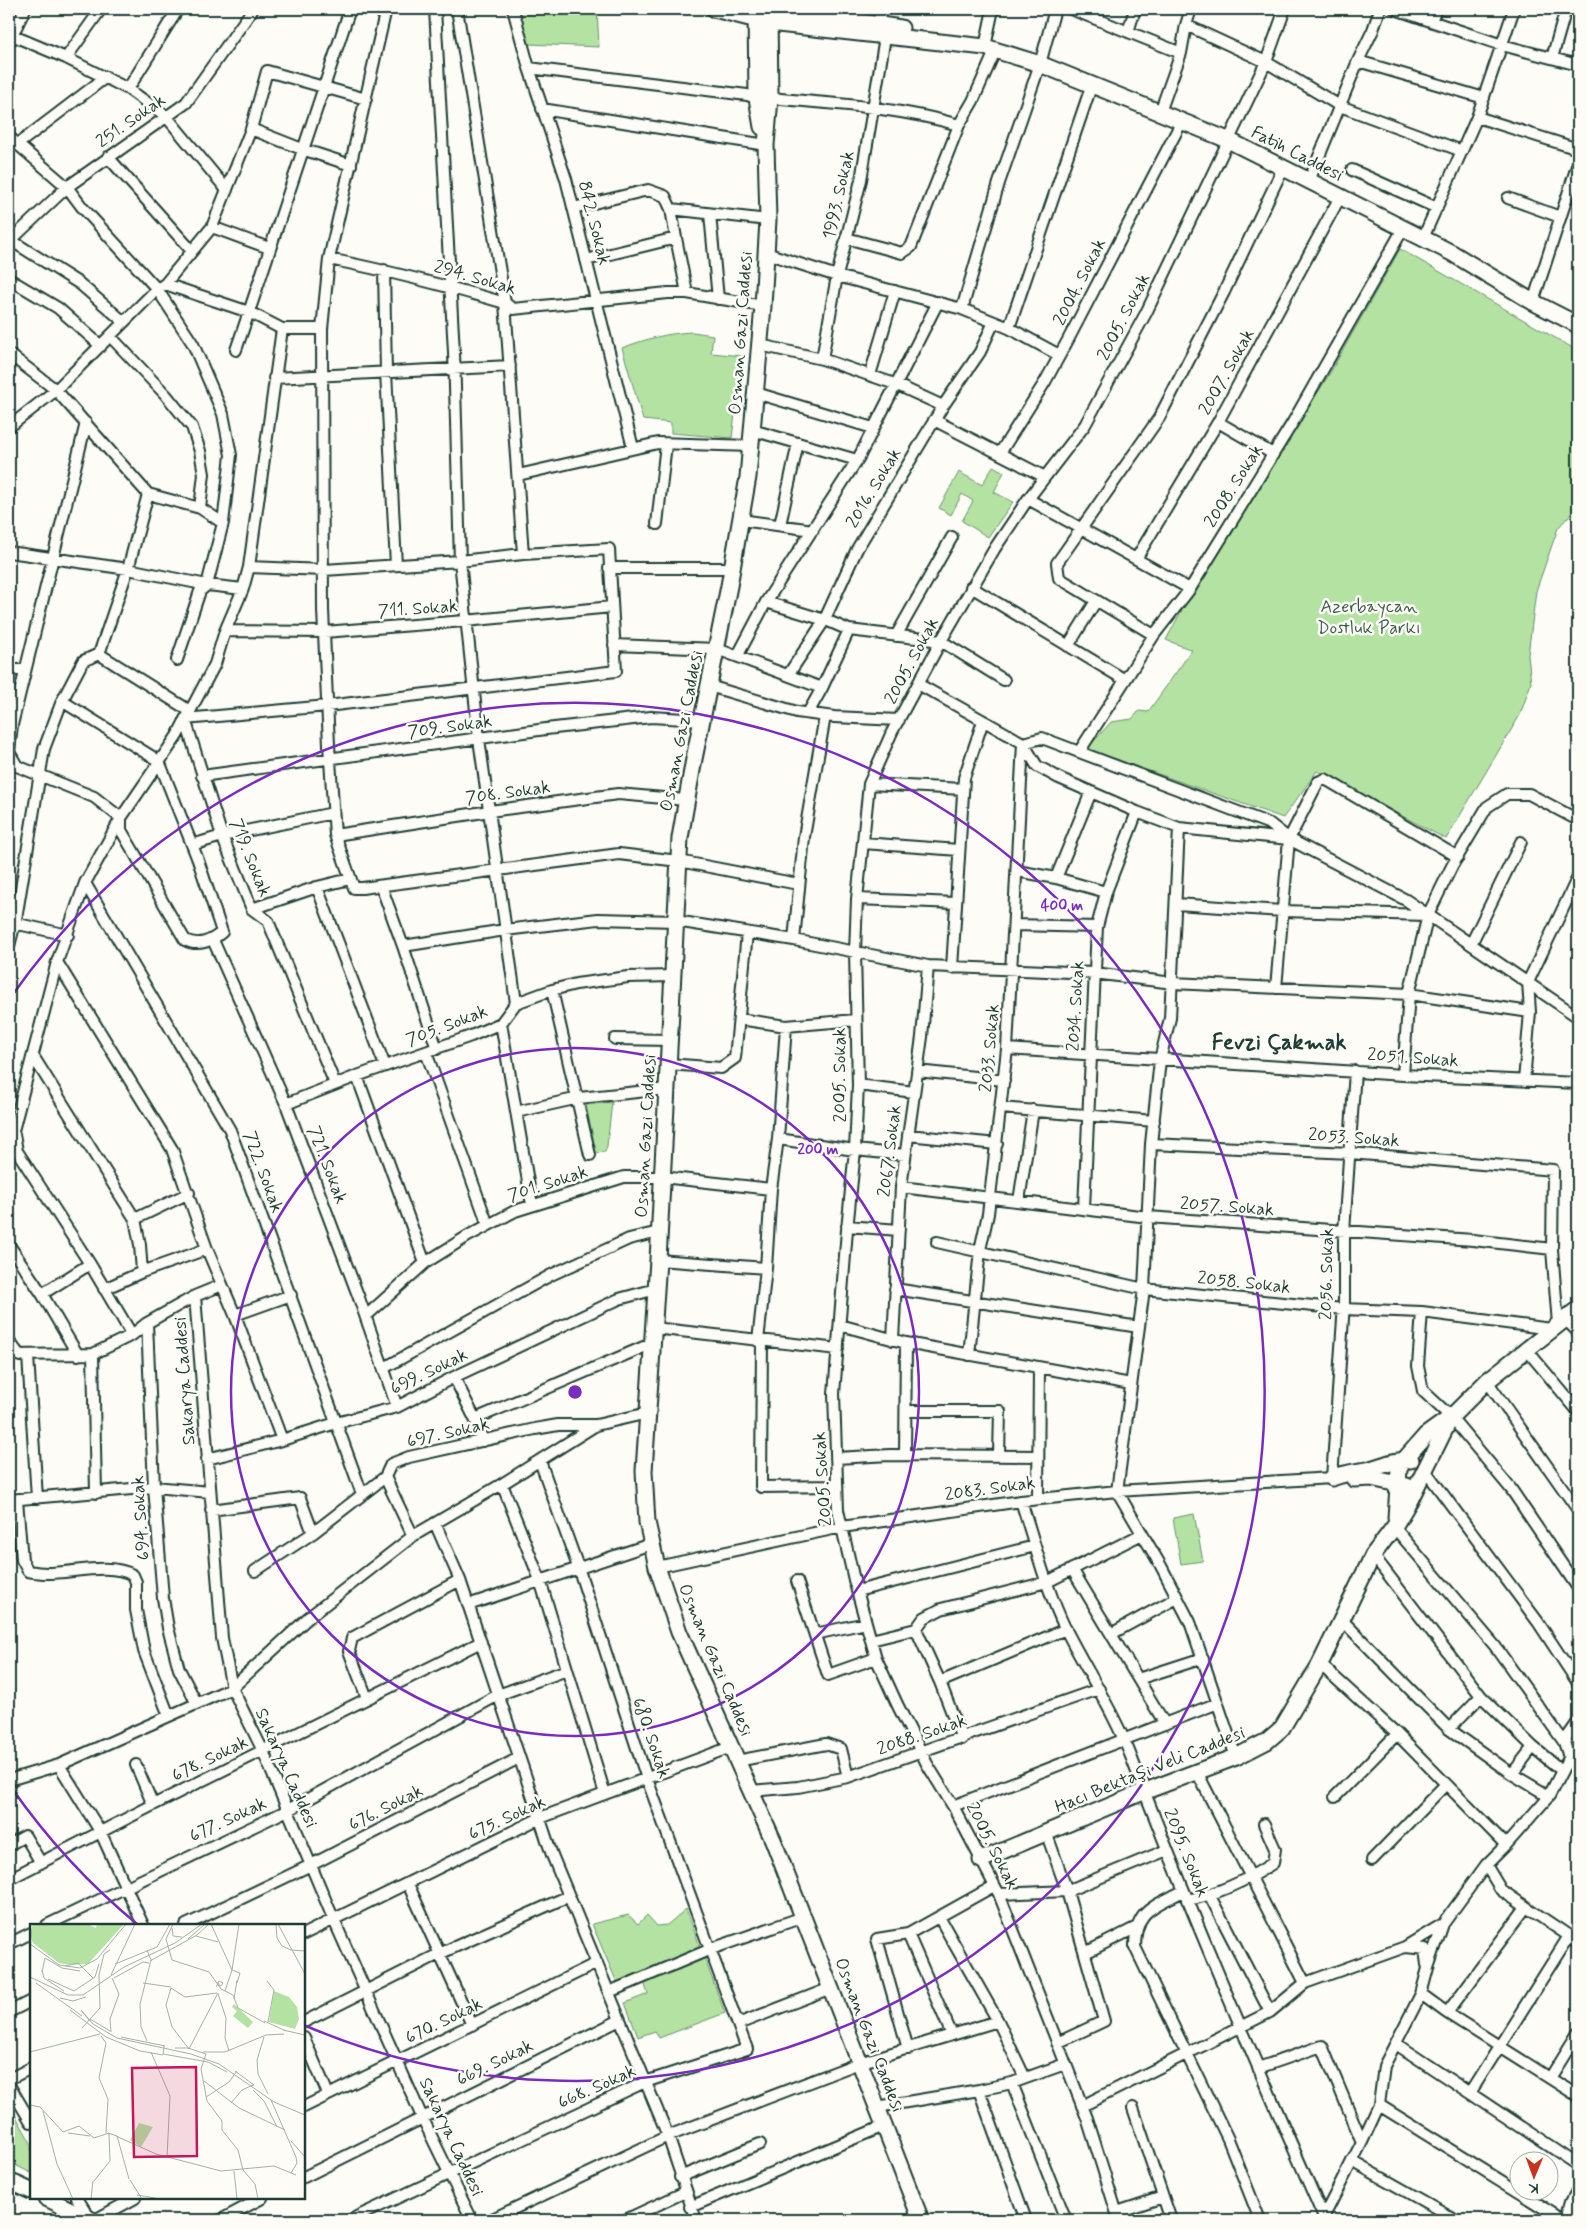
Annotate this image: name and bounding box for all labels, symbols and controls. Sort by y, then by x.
street label: 251. Sokak [92,88,171,154]
street label: Fatih Caddesi [1247,120,1347,188]
street label: 1993. Sokak [817,148,861,242]
street label: 842. Sokak [572,178,616,268]
street label: 2004. Sokak [1048,234,1112,330]
street label: Osman Gazi Caddesi [723,251,759,415]
street label: 294. Sokak [431,255,519,301]
street label: 2005. Sokak [1092,269,1156,365]
street label: 2007. Sokak [1193,325,1261,419]
street label: 2008. Sokak [1199,440,1269,532]
street label: 2016. Sokak [841,443,907,533]
street label: 711. Sokak [377,594,459,624]
park label: Azerbaycan Dostluk Parkı [1317,595,1421,640]
street label: 2005. Sokak [879,613,945,709]
street label: Osman Gazi Caddesi [655,648,709,814]
street label: 709. Sokak [406,709,494,745]
street label: 708. Sokak [464,775,552,811]
street label: 719. Sokak [223,815,277,901]
text: 400 m [1041,896,1083,916]
street label: 2034. Sokak [1062,960,1090,1052]
street label: 705. Sokak [403,999,491,1053]
street label: 2033. Sokak [974,1003,1006,1093]
street label: 2005. Sokak [828,1027,852,1122]
district label: Fevzi Çakmak [1212,1029,1346,1057]
street label: 2051. Sokak [1367,1043,1459,1073]
street label: Osman Gazi Caddesi [630,1054,662,1218]
street label: 2067. Sokak [872,1103,908,1198]
street label: 721. Sokak [301,1123,353,1207]
street label: 2053. Sokak [1308,1123,1400,1153]
street label: 722. Sokak [237,1128,289,1216]
text: 200 m [798,1140,839,1160]
street label: 701. Sokak [505,1160,591,1208]
street label: 2057. Sokak [1179,1192,1275,1222]
street label: 2056. Sokak [1314,1227,1340,1320]
street label: 2058. Sokak [1196,1266,1292,1300]
street label: Sakarya Caddesi [169,1316,201,1446]
street label: 699. Sokak [386,1343,472,1401]
centre of rings [566,1383,584,1401]
street label: 697. Sokak [404,1412,492,1454]
street label: 2005. Sokak [808,1431,838,1527]
street label: 2083. Sokak [943,1471,1037,1507]
street label: 694. Sokak [126,1475,156,1561]
street label: Osman Gazi Caddesi [672,1580,758,1740]
street label: 680. Sokak [626,1694,676,1782]
street label: Sakarya Caddesi [249,1704,323,1832]
street label: 2088. Sokak [874,1708,970,1762]
street label: Hacı Bektaşi Veli Caddesi [1051,1721,1249,1819]
street label: 678. Sokak [168,1730,252,1788]
street label: 676. Sokak [345,1779,428,1837]
street label: 675. Sokak [465,1790,549,1846]
street label: 677. Sokak [186,1792,270,1848]
street label: 2005. Sokak [960,1798,1024,1894]
street label: 2095. Sokak [1157,1805,1215,1901]
inset map [30,1924,305,2199]
street label: Osman Gazi Caddesi [828,1954,910,2116]
street label: 670. Sokak [401,1992,487,2050]
street label: 669. Sokak [453,2034,538,2092]
street label: 668. Sokak [554,2059,640,2115]
street label: Sakarya Caddesi [413,2074,489,2200]
north arrow [1510,2152,1560,2202]
text: K [1528,2179,1539,2197]

